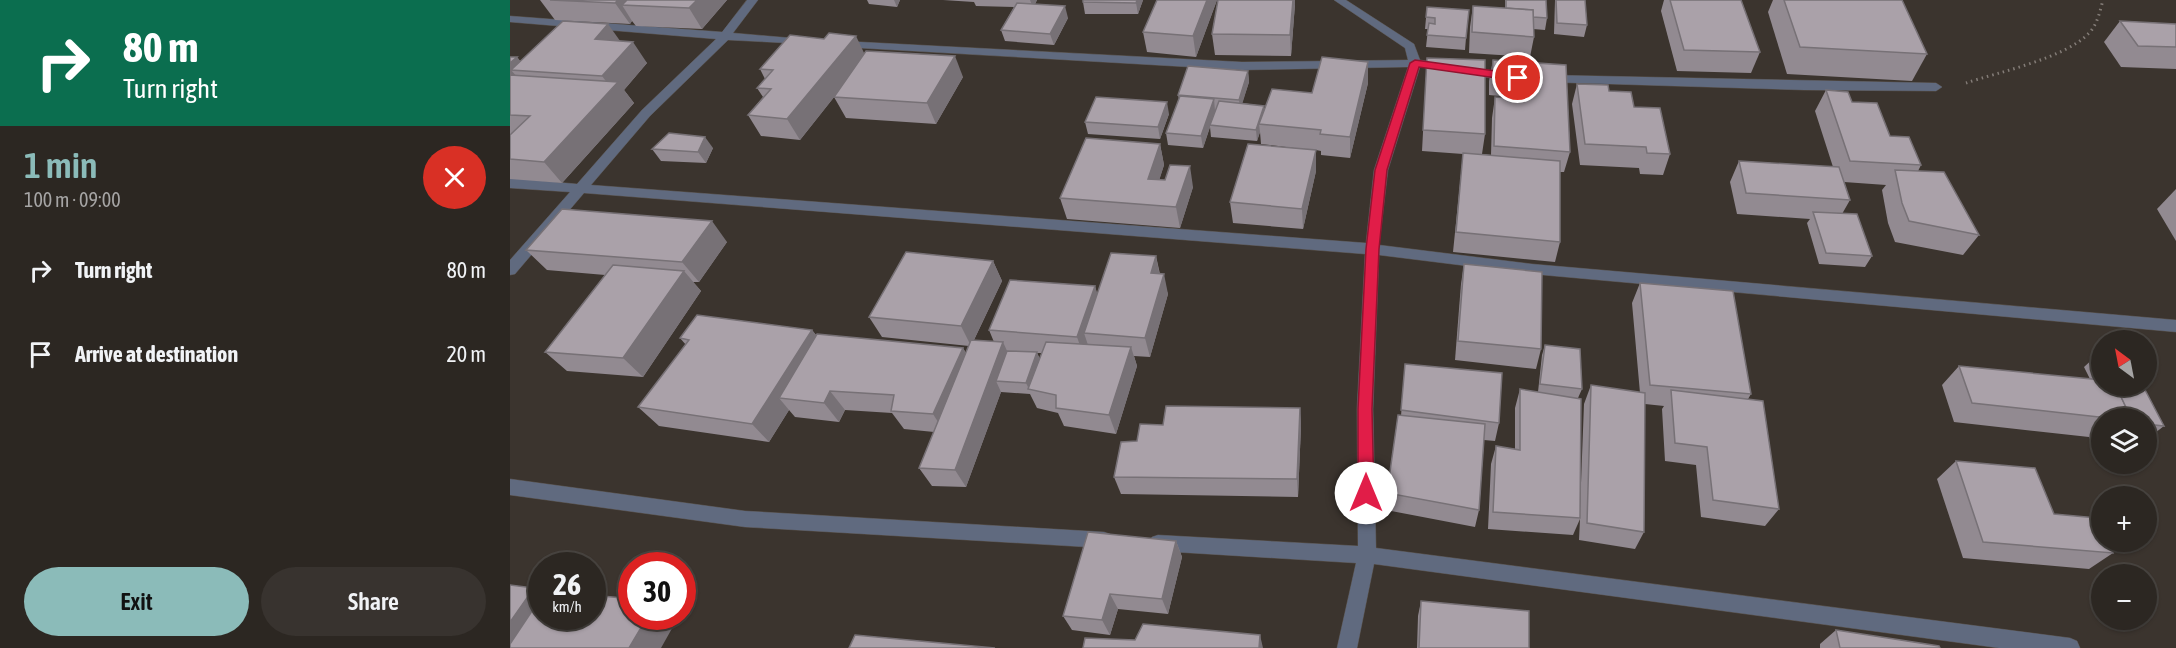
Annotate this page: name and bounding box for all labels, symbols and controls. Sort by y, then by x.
text: 80 m [123,23,198,71]
icon: right [24,24,102,102]
pin [1492,52,1543,103]
icon: arrive [1501,61,1534,94]
text: Turn right [123,73,218,104]
text: 1 min [24,144,98,186]
button: close [423,146,486,209]
text: 100 m · 09:00 [24,188,121,211]
icon: right [24,254,57,287]
text: Turn right [75,257,152,283]
text: 80 m [446,257,486,283]
north arrow [2091,330,2157,396]
map controls [2091,330,2157,630]
icon: arrive [24,338,57,371]
text: Arrive at destination [75,341,238,367]
text: 20 m [446,341,486,367]
button: layers [2091,408,2157,474]
position arrow [1334,461,1398,525]
button: + [2091,486,2157,552]
speed limit sign: 30 [618,552,696,630]
button: − [2091,564,2157,630]
button: Exit [24,567,249,636]
button: Share [261,567,486,636]
text: 26 [553,567,581,601]
text: km/h [552,598,582,615]

